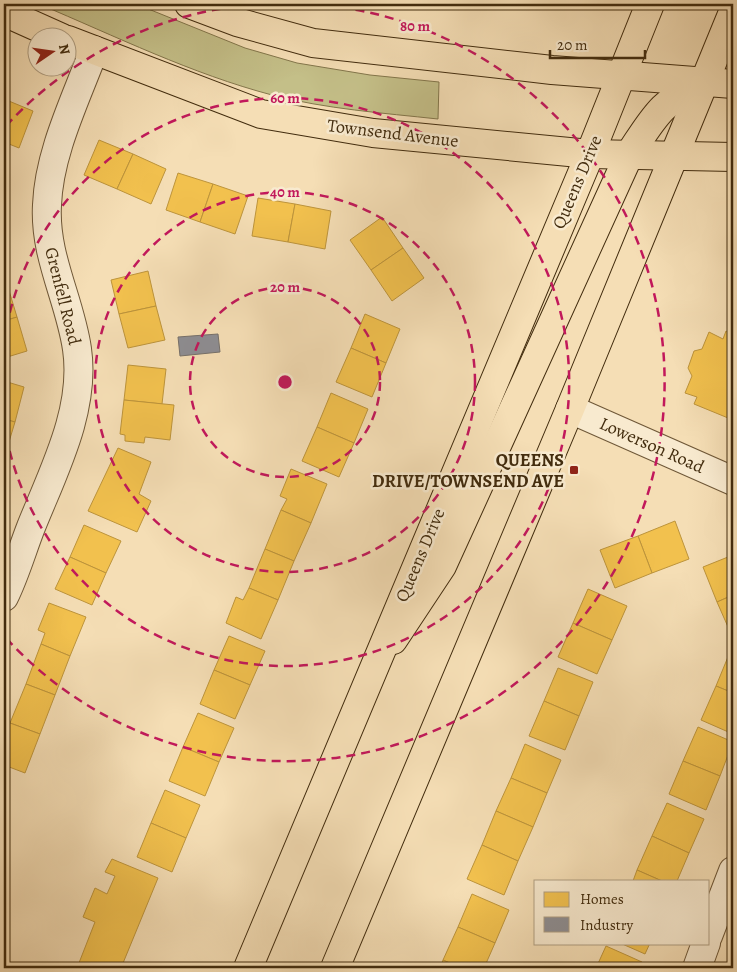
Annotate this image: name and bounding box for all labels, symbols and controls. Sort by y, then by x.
text: 80 m [400,16,430,36]
north arrow [28,28,78,78]
scale bar [550,28,644,60]
text: 20 m [557,35,588,55]
text: N [54,42,75,56]
text: 60 m [270,88,300,108]
street label: Townsend Avenue [326,113,460,153]
street label: Queens Drive [547,132,607,232]
text: 40 m [270,182,300,202]
street label: Grenfell Road [39,245,87,348]
text: 20 m [270,277,300,297]
centre of rings [276,373,294,391]
street label: Lowerson Road [596,411,708,479]
place label: QUEENS DRIVE/TOWNSEND AVE [372,448,564,493]
marker: QUEENS DRIVE/TOWNSEND AVE [568,464,580,476]
street label: Queens Drive [390,505,450,605]
legend [534,880,710,944]
text: Homes [580,889,624,909]
text: Industry [580,915,634,935]

